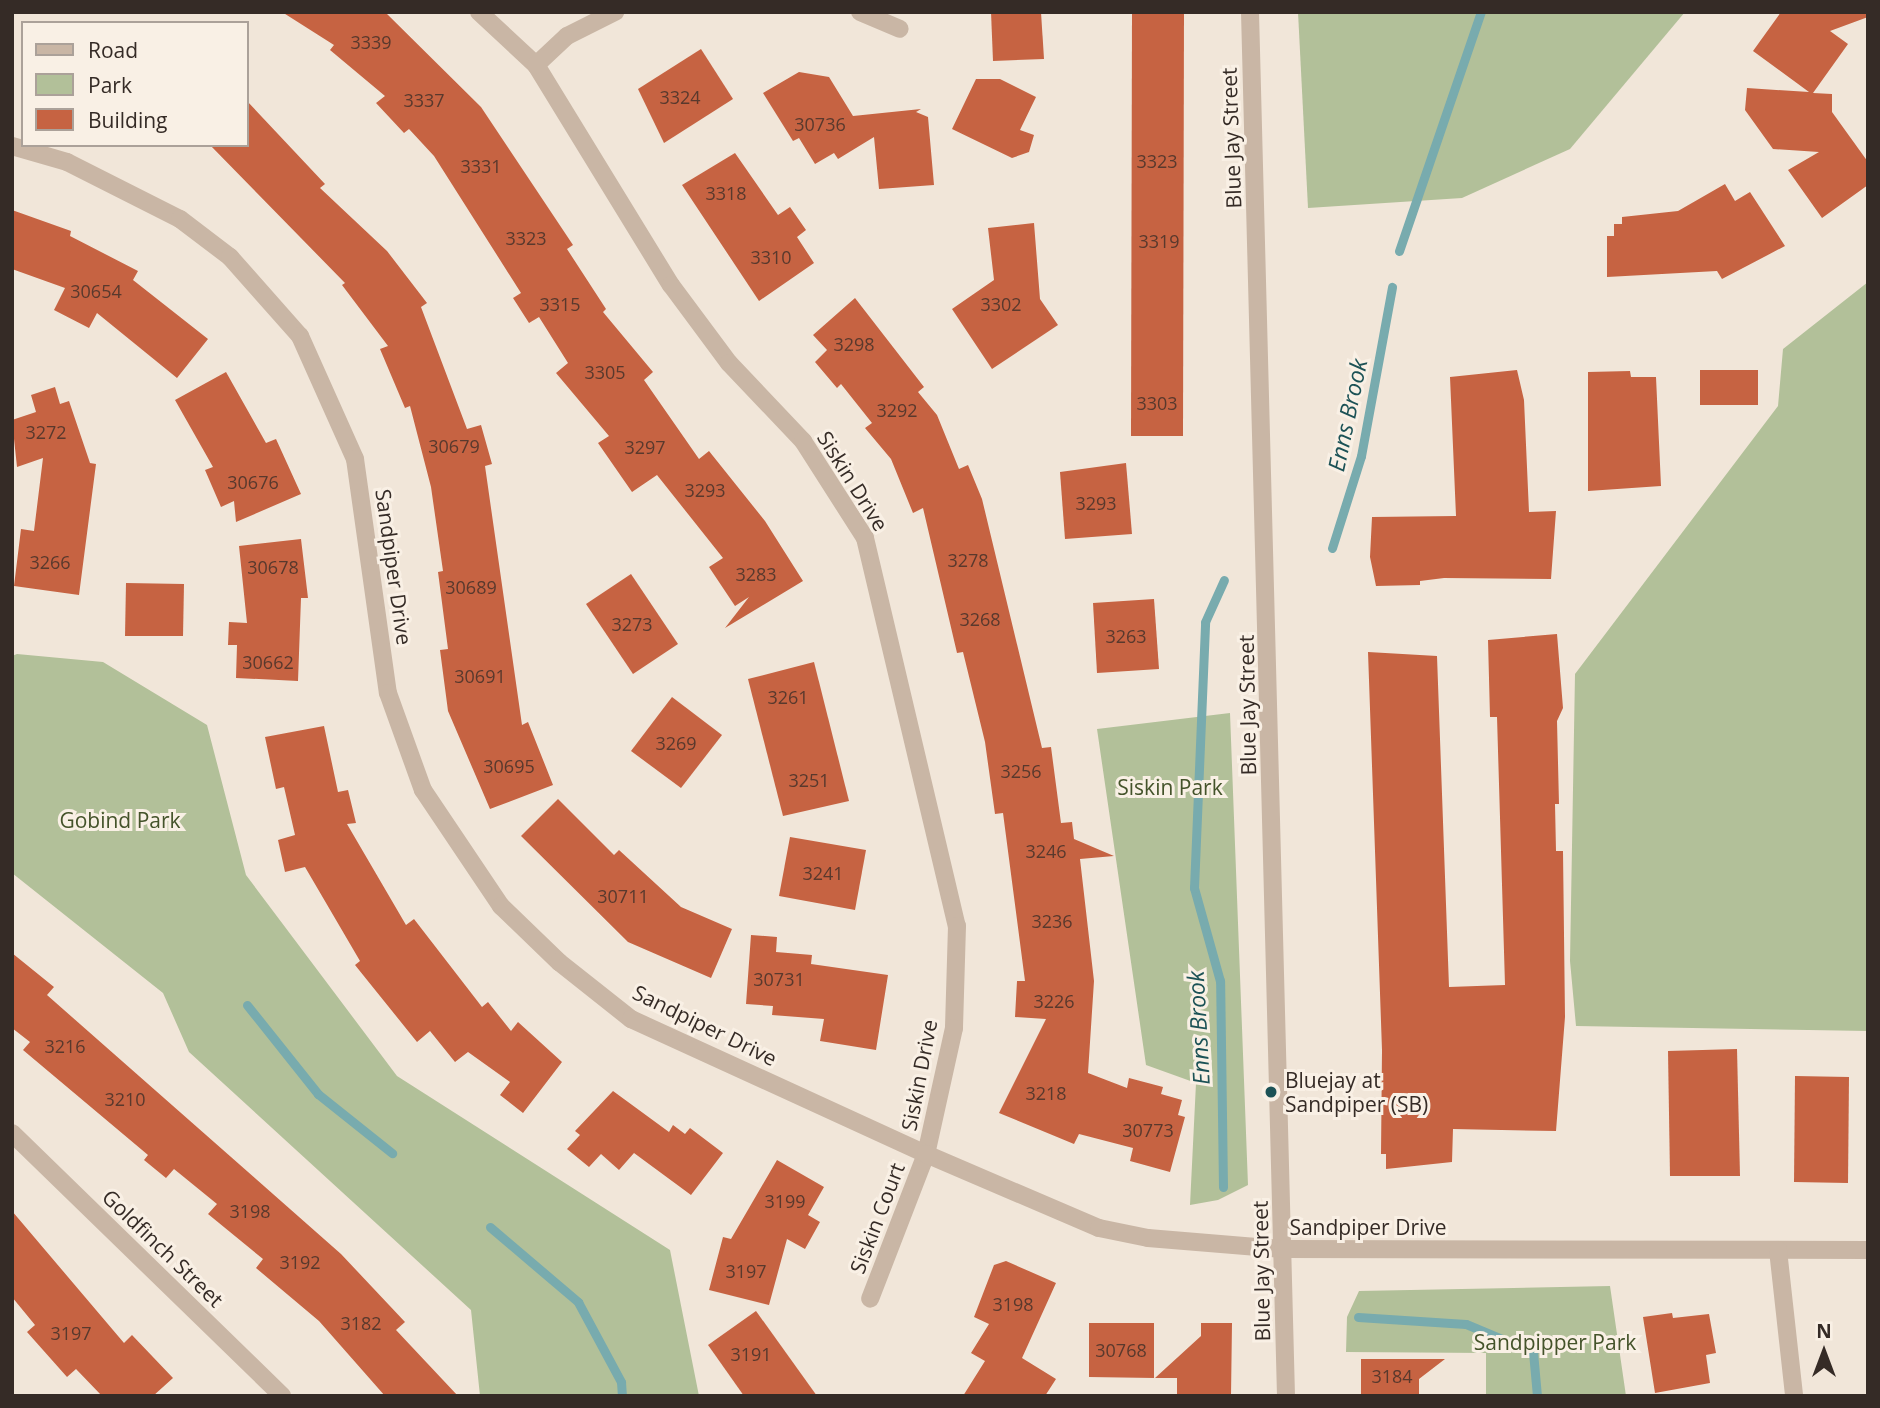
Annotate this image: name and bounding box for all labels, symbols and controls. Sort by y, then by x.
legend [21,21,248,147]
house number: 3339 [350,31,392,53]
text: Road [88,36,138,64]
street label: Blue Jay Street [1216,67,1246,209]
text: Park [88,71,132,99]
house number: 3324 [659,86,701,108]
house number: 3337 [403,89,445,111]
text: Building [88,106,167,134]
house number: 30736 [794,113,846,135]
house number: 3323 [1136,150,1178,172]
house number: 3331 [460,155,502,177]
house number: 3318 [705,182,747,204]
house number: 3323 [505,227,547,249]
house number: 3319 [1138,230,1180,252]
house number: 3310 [750,246,792,268]
house number: 30654 [70,280,122,302]
house number: 3315 [539,293,581,315]
house number: 3302 [980,293,1022,315]
house number: 3298 [833,333,875,355]
water label: Enns Brook [1322,356,1372,474]
house number: 3305 [584,361,626,383]
house number: 3303 [1136,392,1178,414]
house number: 3292 [876,399,918,421]
house number: 3272 [25,421,67,443]
street label: Siskin Drive [812,426,894,536]
house number: 30679 [428,435,480,457]
house number: 3297 [624,436,666,458]
house number: 30676 [227,471,279,493]
house number: 3293 [684,479,726,501]
street label: Sandpiper Drive [371,487,417,647]
house number: 3293 [1075,492,1117,514]
house number: 3278 [947,549,989,571]
house number: 3266 [29,551,71,573]
house number: 30678 [247,556,299,578]
house number: 3283 [735,563,777,585]
house number: 30689 [445,576,497,598]
house number: 3268 [959,608,1001,630]
house number: 3273 [611,613,653,635]
house number: 3263 [1105,625,1147,647]
street label: Blue Jay Street [1233,634,1261,776]
house number: 30662 [242,651,294,673]
house number: 30691 [454,665,506,687]
house number: 3261 [767,686,809,708]
house number: 3269 [655,732,697,754]
house number: 30695 [483,755,535,777]
house number: 3256 [1000,760,1042,782]
house number: 3251 [788,769,830,791]
park label: Siskin Park [1117,774,1223,800]
park label: Gobind Park [59,807,181,833]
house number: 3246 [1025,840,1067,862]
house number: 3241 [802,862,844,884]
house number: 30711 [597,885,649,907]
house number: 3236 [1031,910,1073,932]
house number: 30731 [753,968,805,990]
water label: Enns Brook [1181,970,1215,1086]
street label: Sandpiper Drive [629,979,781,1071]
house number: 3226 [1033,990,1075,1012]
street label: Siskin Drive [896,1017,942,1133]
house number: 3216 [44,1035,86,1057]
place label: Bluejay at Sandpiper (SB) [1285,1067,1428,1117]
house number: 3218 [1025,1082,1067,1104]
marker: Bluejay at Sandpiper (SB) [1263,1084,1279,1100]
house number: 3210 [104,1088,146,1110]
house number: 30773 [1122,1119,1174,1141]
street label: Siskin Court [844,1159,910,1277]
street label: Goldfinch Street [97,1184,229,1312]
house number: 3199 [764,1190,806,1212]
house number: 3198 [229,1200,271,1222]
street label: Blue Jay Street [1247,1200,1275,1342]
street label: Sandpiper Drive [1289,1214,1447,1240]
house number: 3192 [279,1251,321,1273]
house number: 3197 [725,1260,767,1282]
house number: 3198 [992,1293,1034,1315]
house number: 3182 [340,1312,382,1334]
north arrow [1789,1317,1859,1387]
text: N [1816,1318,1832,1344]
house number: 3197 [50,1322,92,1344]
park label: Sandpipper Park [1474,1329,1636,1355]
house number: 30768 [1095,1339,1147,1361]
house number: 3191 [730,1343,772,1365]
house number: 3184 [1371,1365,1413,1387]

